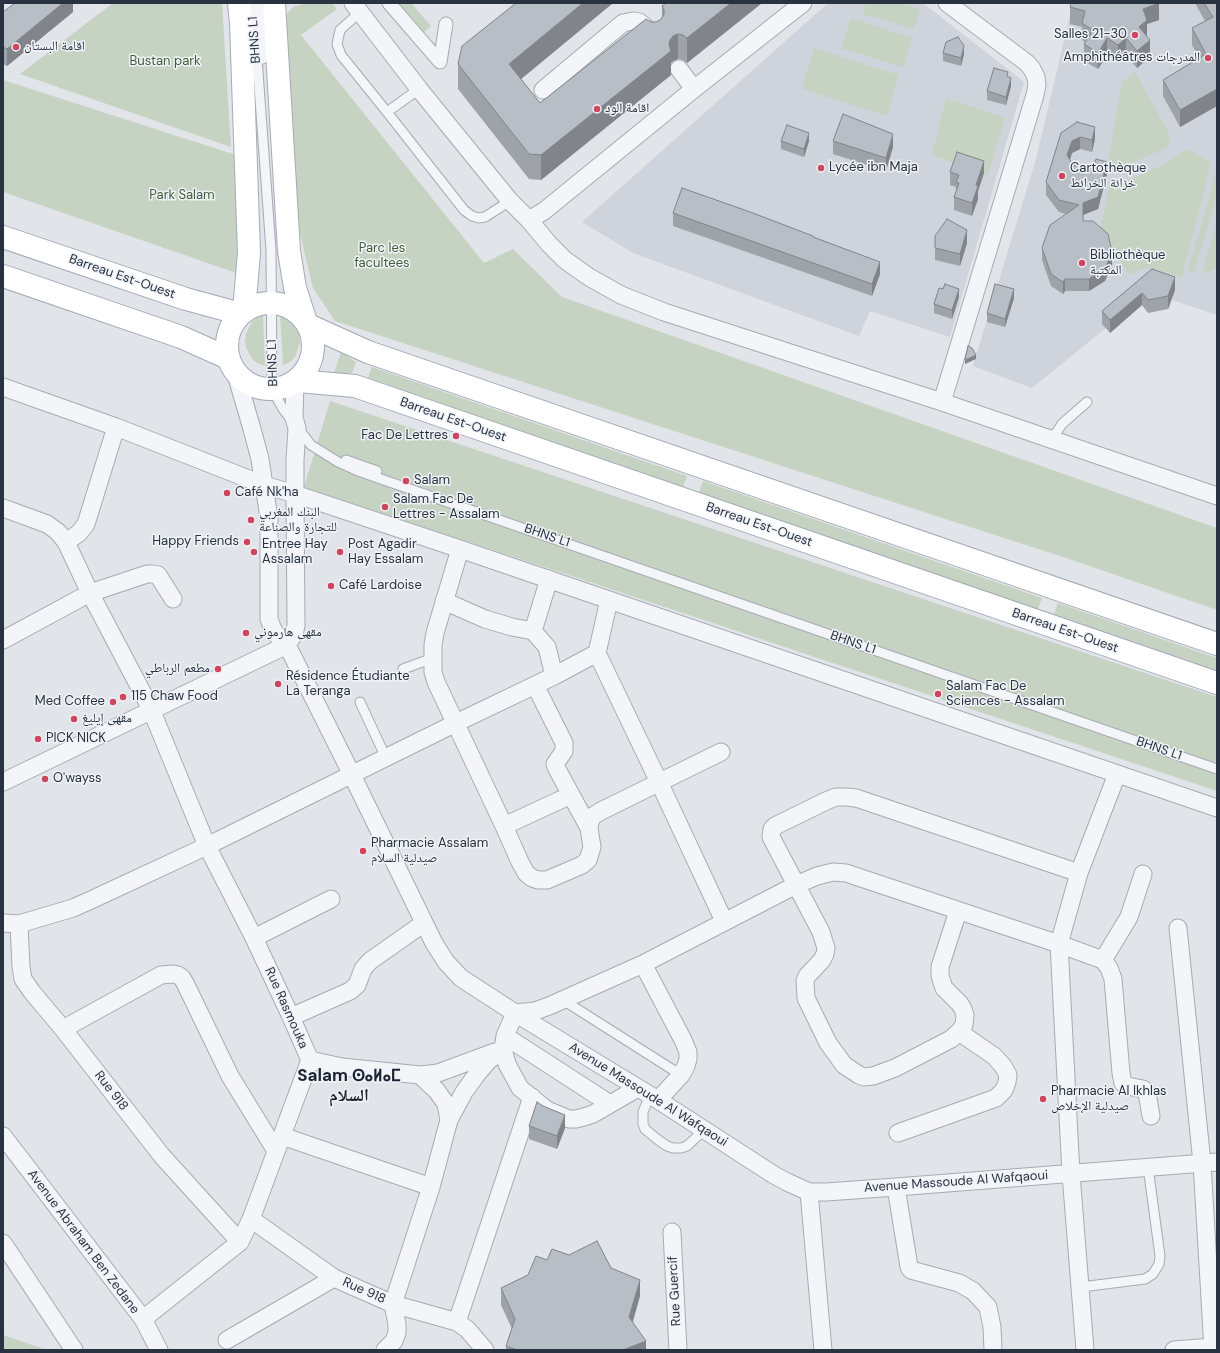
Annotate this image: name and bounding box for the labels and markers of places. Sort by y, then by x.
place label: Salles 21-30 [1054,27,1127,43]
marker: Salles 21-30 [1130,30,1140,40]
place label: اقامة البستان [24,39,85,55]
marker: اقامة البستان [11,42,21,52]
place label: Amphithéâtres المدرجات [1063,50,1200,66]
marker: Amphithéâtres المدرجات [1203,53,1213,63]
place label: اقامة الود [605,101,649,117]
marker: اقامة الود [592,104,602,114]
place label: Lycée ibn Maja [829,160,918,176]
place label: Cartothèque خزائة الخرائط [1070,161,1147,192]
marker: Lycée ibn Maja [816,163,826,173]
marker: Cartothèque خزائة الخرائط [1057,171,1067,181]
place label: Bibliothèque المكتبة [1090,248,1166,279]
marker: Bibliothèque المكتبة [1077,258,1087,268]
place label: Fac De Lettres [361,428,448,444]
marker: Fac De Lettres [451,431,461,441]
place label: Salam [414,473,450,489]
marker: Salam [401,476,411,486]
place label: Café Nk'ha [235,485,299,501]
marker: Café Nk'ha [222,488,232,498]
place label: Salam Fac De Lettres - Assalam [393,492,500,523]
marker: Salam Fac De Lettres - Assalam [380,502,390,512]
place label: البنك المغربي للتجارة والصناعة [259,505,337,536]
marker: البنك المغربي للتجارة والصناعة [246,515,256,525]
place label: Happy Friends [152,534,239,550]
marker: Happy Friends [242,537,252,547]
place label: Entree Hay Assalam [262,537,328,568]
place label: Post Agadir Hay Essalam [348,537,423,568]
marker: Entree Hay Assalam [249,547,259,557]
marker: Post Agadir Hay Essalam [335,547,345,557]
place label: Café Lardoise [339,578,422,594]
marker: Café Lardoise [326,581,336,591]
place label: مقهى هارموني [254,625,322,641]
marker: مقهى هارموني [241,628,251,638]
place label: مطعم الرباطي [145,661,210,677]
marker: مطعم الرباطي [213,664,223,674]
place label: Résidence Étudiante La Teranga [286,669,410,700]
marker: Résidence Étudiante La Teranga [273,679,283,689]
place label: Salam Fac De Sciences - Assalam [946,679,1065,710]
place label: 115 Chaw Food [131,689,218,705]
marker: Salam Fac De Sciences - Assalam [933,689,943,699]
marker: 115 Chaw Food [118,692,128,702]
place label: Med Coffee [35,694,105,710]
marker: Med Coffee [108,697,118,707]
place label: مقهى إيليغ [82,711,132,727]
marker: مقهى إيليغ [69,714,79,724]
place label: PICK NICK [46,731,106,747]
marker: PICK NICK [33,734,43,744]
place label: O'wayss [53,771,102,787]
marker: O'wayss [40,774,50,784]
place label: Pharmacie Assalam صيدلية السلام [371,836,488,867]
marker: Pharmacie Assalam صيدلية السلام [358,846,368,856]
place label: Pharmacie Al Ikhlas صيدلية الإخلاص [1051,1084,1167,1115]
marker: Pharmacie Al Ikhlas صيدلية الإخلاص [1038,1094,1048,1104]

